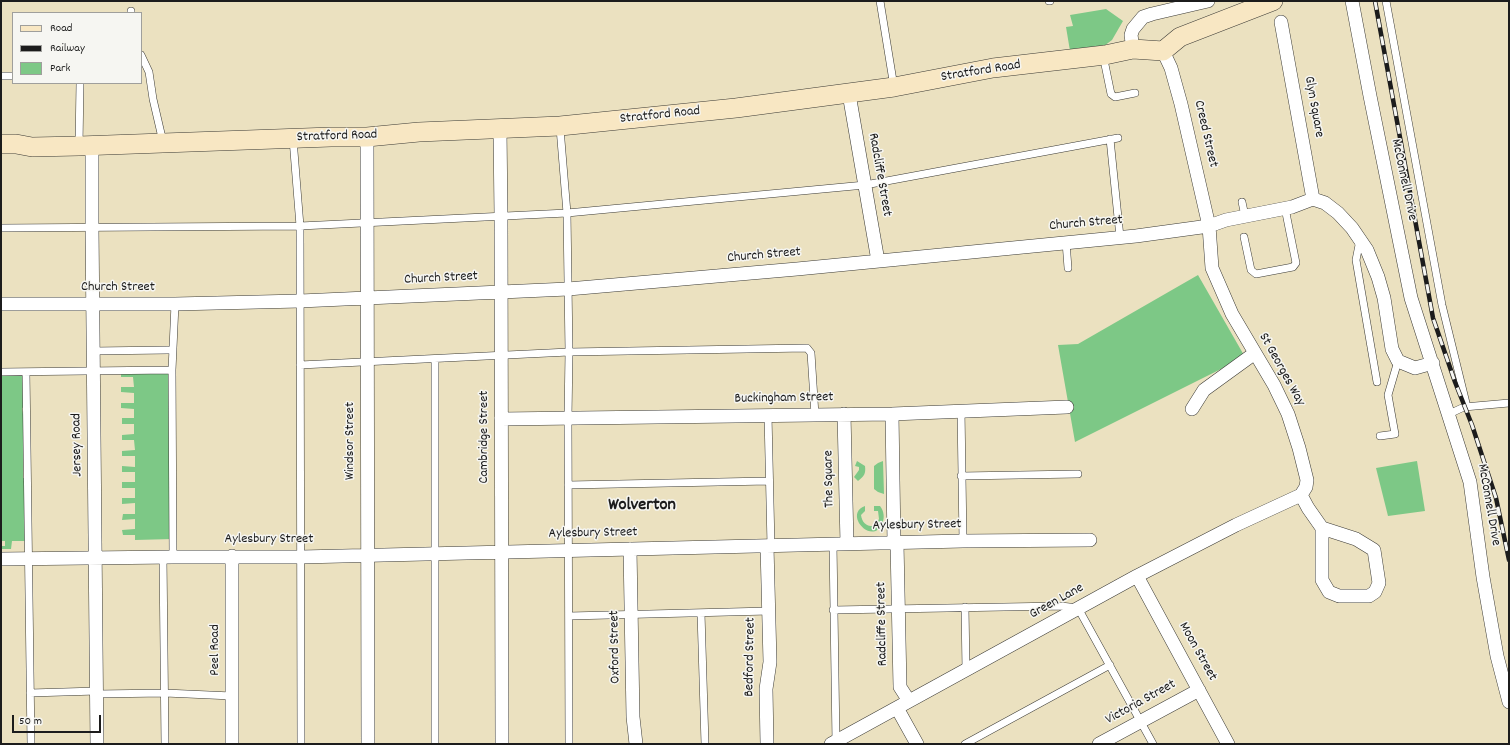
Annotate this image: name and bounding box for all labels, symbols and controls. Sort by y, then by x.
legend [12,12,142,84]
text: Road [50,20,72,37]
text: Railway [50,40,85,57]
street label: Stratford Road [940,57,1022,87]
text: Park [50,60,70,77]
street label: Glyn Square [1299,75,1327,139]
street label: Creed Street [1189,99,1221,169]
street label: Stratford Road [619,103,701,129]
street label: Stratford Road [296,127,378,147]
street label: Radcliffe Street [863,132,895,218]
street label: McConnell Drive [1386,138,1420,222]
street label: Church Street [1048,212,1124,236]
street label: Church Street [726,244,802,268]
street label: Church Street [404,269,478,289]
street label: Church Street [81,280,155,296]
street label: St Georges Way [1254,331,1308,409]
street label: Cambridge Street [477,390,493,484]
street label: Buckingham Street [734,390,834,408]
street label: Windsor Street [343,402,359,480]
street label: Jersey Road [69,413,87,477]
street label: The Square [821,450,839,508]
street label: McConnell Drive [1473,463,1503,547]
district label: Wolverton [608,496,676,518]
street label: Aylesbury Street [872,517,962,535]
street label: Aylesbury Street [548,525,638,543]
street label: Aylesbury Street [225,532,313,548]
street label: Green Lane [1027,580,1087,624]
street label: Radcliffe Street [874,582,892,666]
street label: Oxford Street [607,610,625,684]
street label: Bedford Street [742,617,760,697]
street label: Moon Street [1174,620,1220,684]
street label: Peel Road [208,624,224,676]
street label: Victoria Street [1103,677,1179,729]
scale bar [14,707,103,733]
text: 50 m [19,713,42,730]

